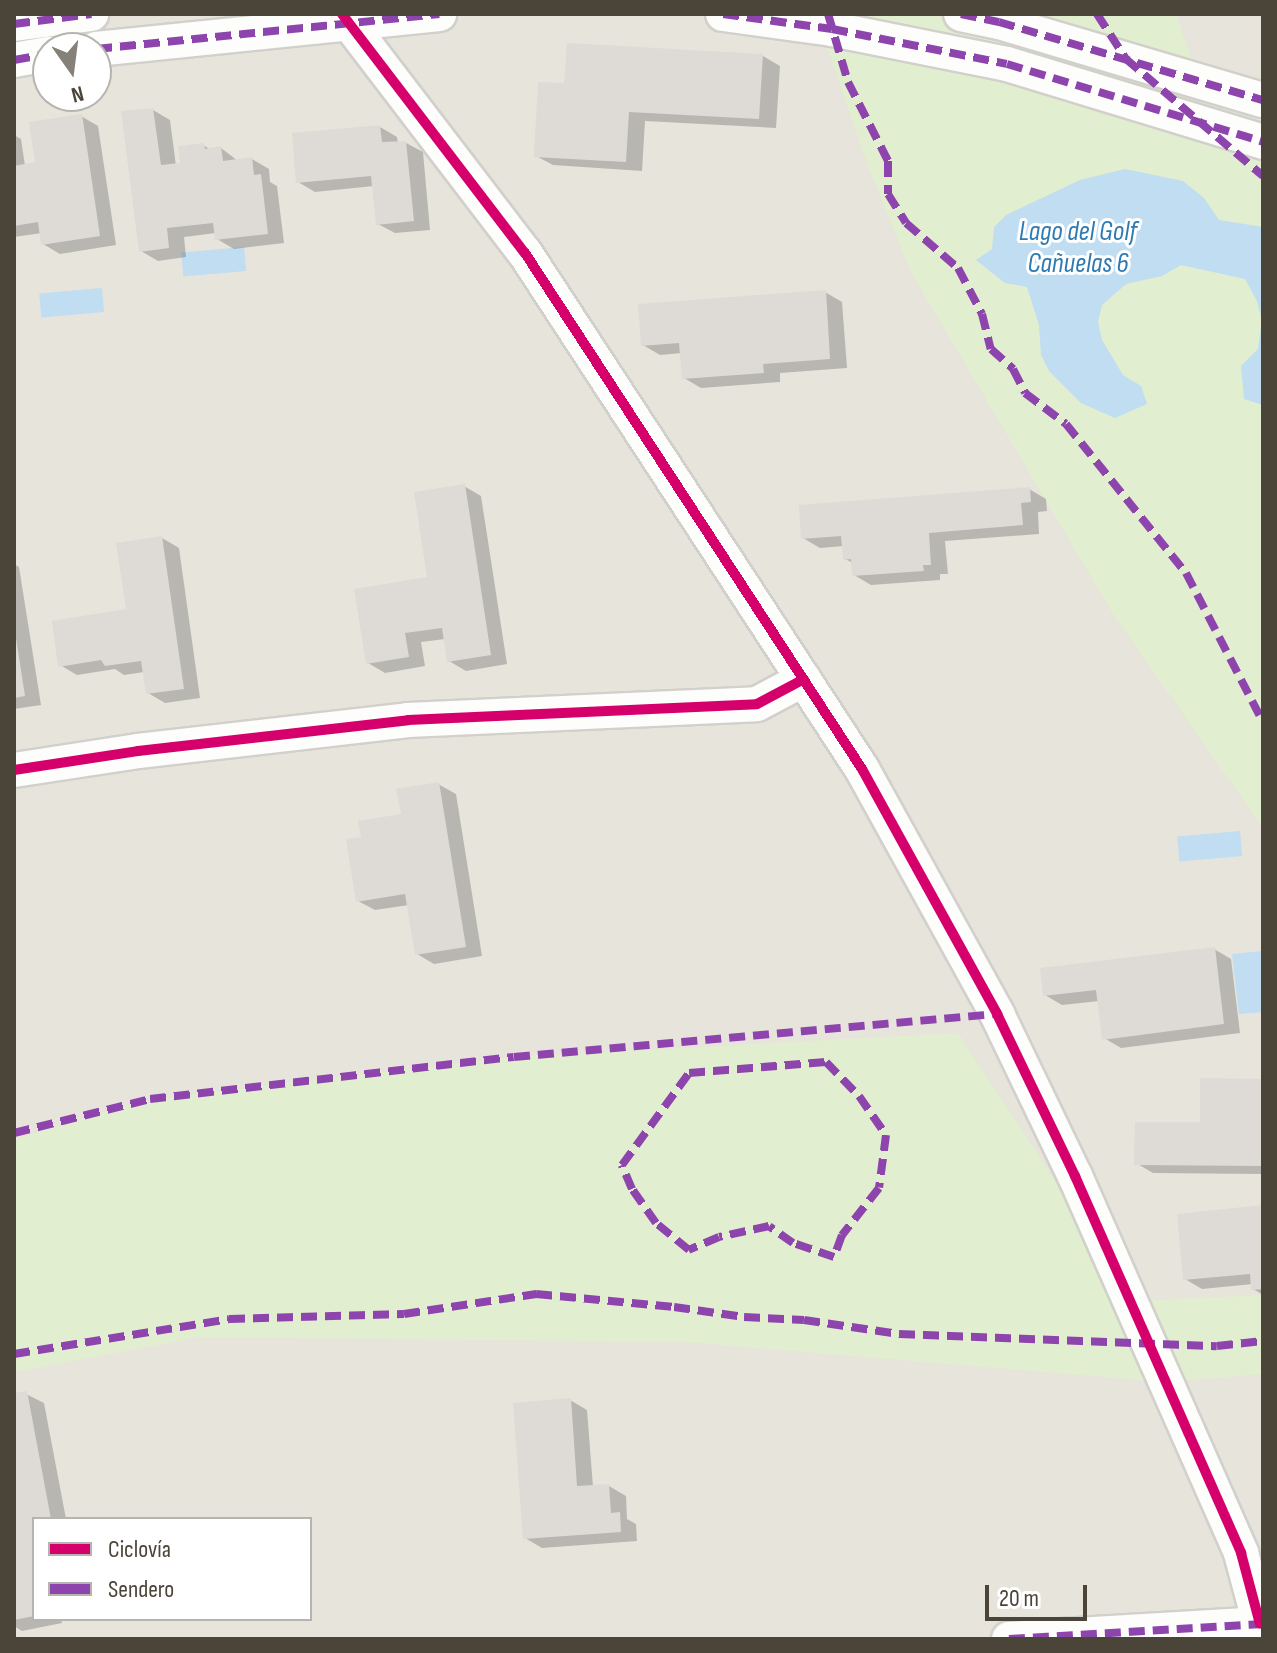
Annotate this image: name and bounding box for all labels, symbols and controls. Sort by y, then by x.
north arrow [32,32,112,112]
text: N [68,79,86,108]
water label: Lago del Golf Cañuelas 6 [1019,215,1137,281]
legend [32,1517,312,1621]
text: Ciclovía [108,1535,171,1564]
scale bar [989,1569,1091,1619]
text: Sendero [108,1575,174,1604]
text: 20 m [999,1584,1039,1613]

